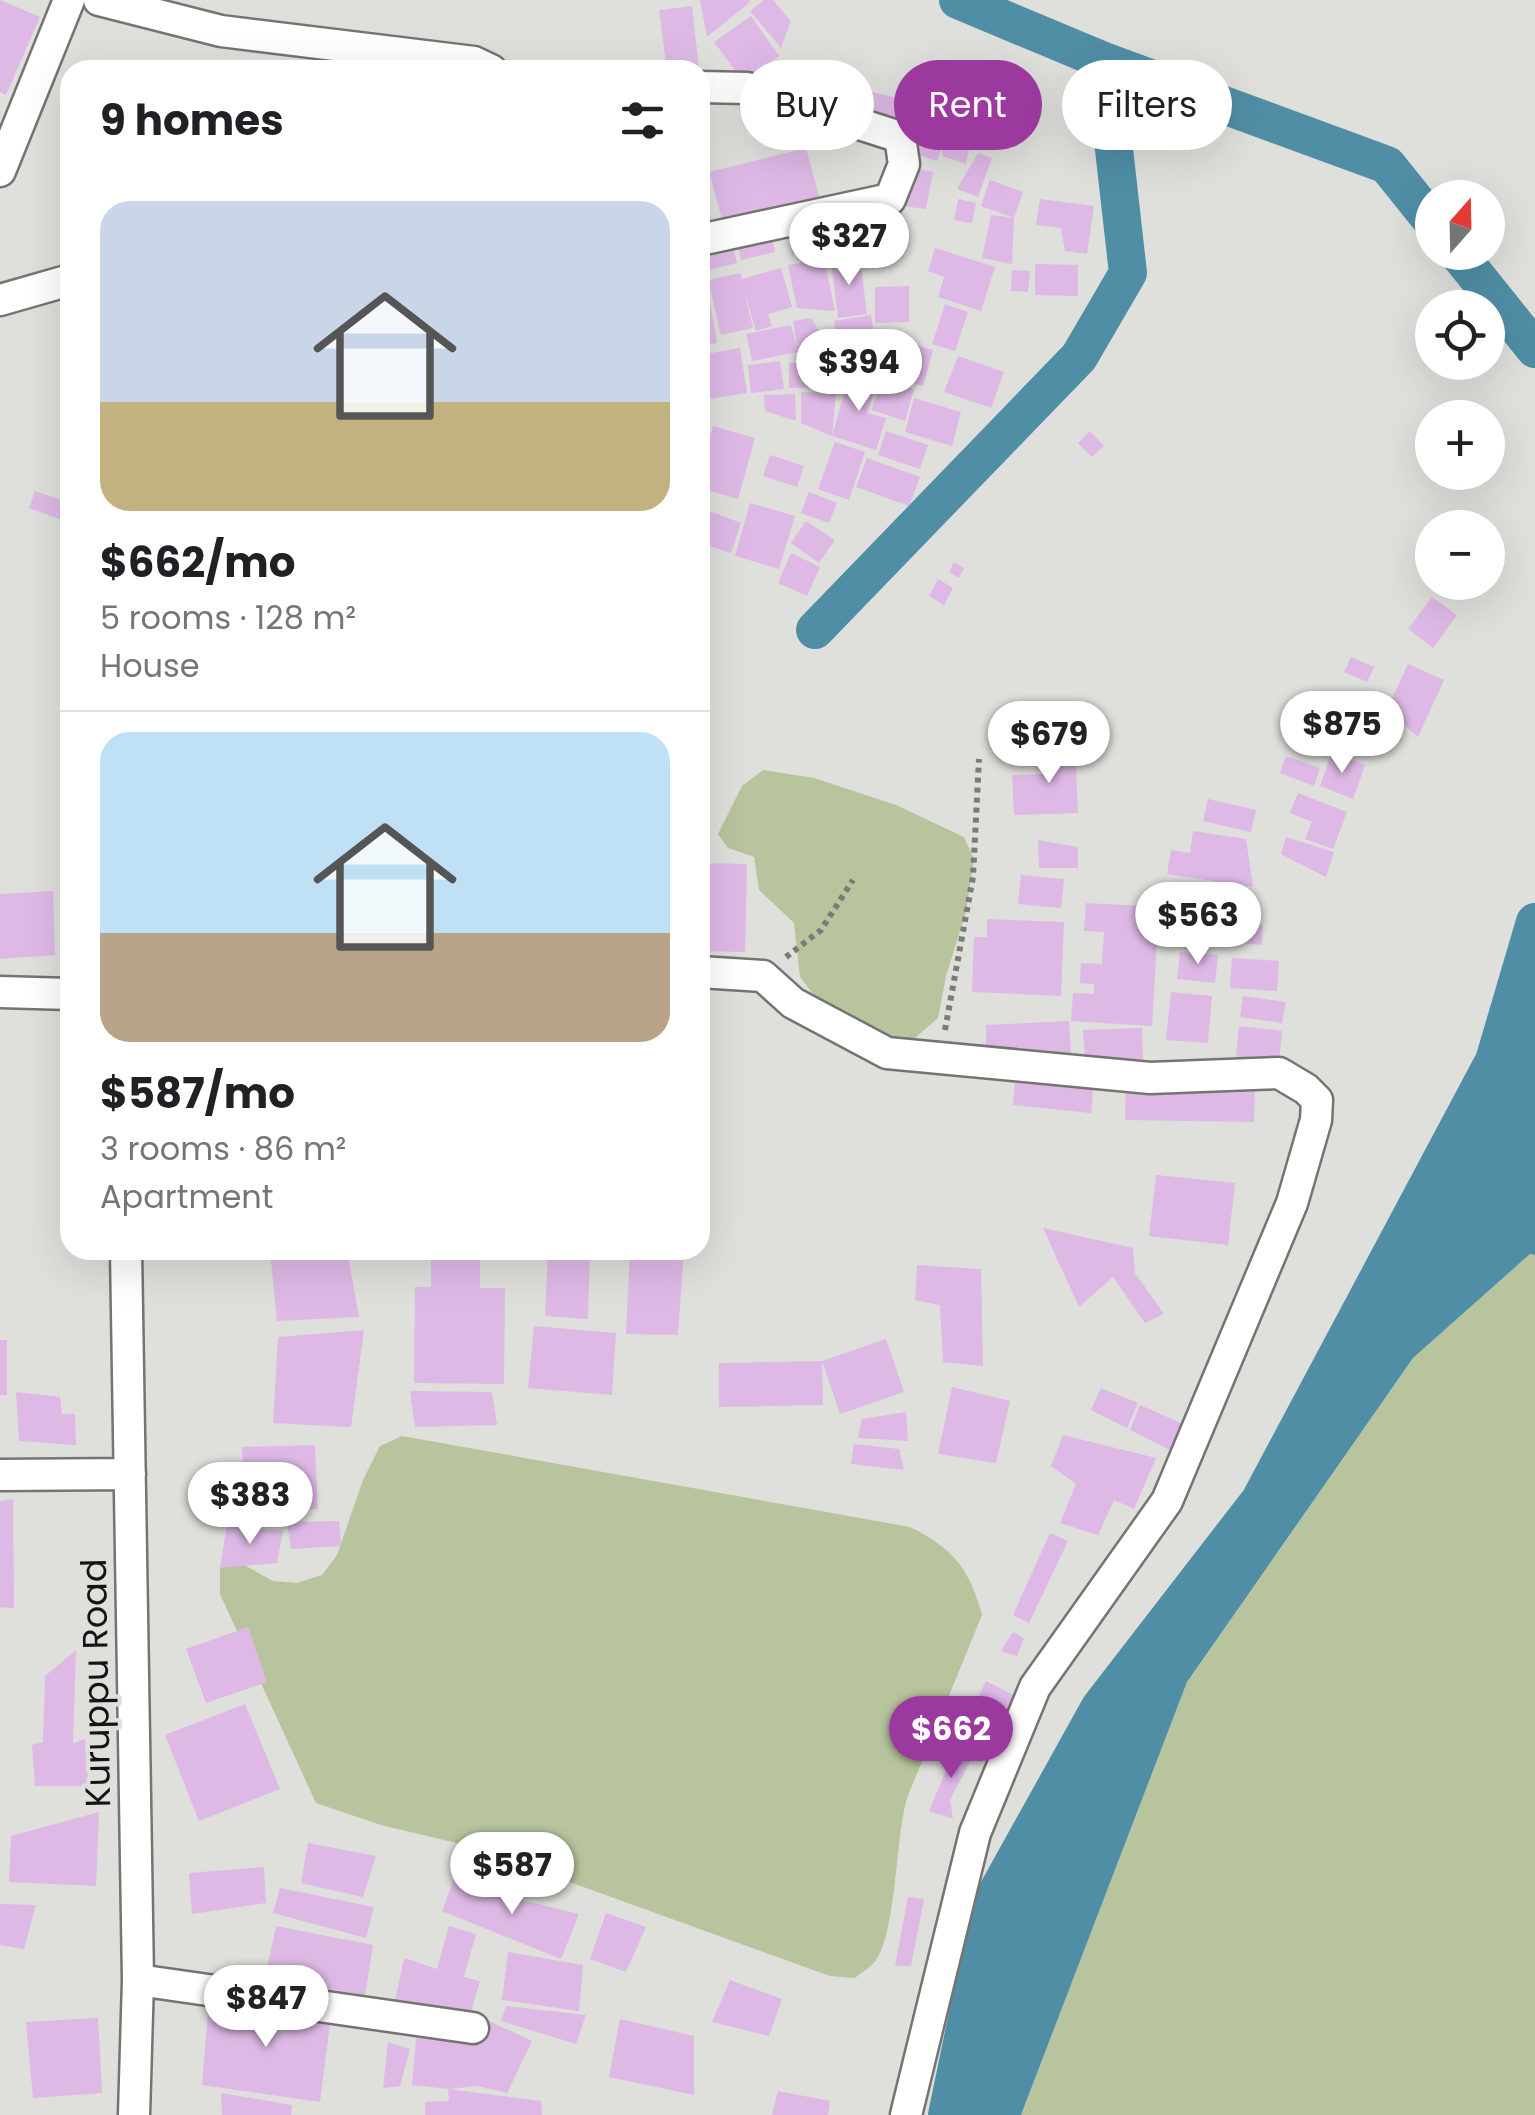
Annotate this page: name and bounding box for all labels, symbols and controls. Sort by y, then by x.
chip: Buy [740,60,874,150]
chip: Rent [894,60,1042,150]
chip: Filters [1062,60,1232,150]
text: 9 homes [100,91,284,150]
icon: filters [615,93,670,148]
north arrow [1415,180,1505,270]
map controls [1415,180,1505,600]
pin: $327 [790,203,908,288]
text: $327 [811,213,887,258]
icon: home [295,266,475,446]
button: locate [1415,290,1505,380]
pin: $394 [800,329,918,414]
text: $394 [818,339,900,384]
button: + [1415,400,1505,490]
button: − [1415,510,1505,600]
text: $662/mo [100,533,295,592]
text: 5 rooms · 128 m² [100,595,356,640]
text: House [100,643,200,688]
pin: $875 [1283,691,1401,776]
pin: $679 [990,701,1108,786]
text: $875 [1302,701,1382,746]
text: $679 [1010,711,1088,756]
icon: home [295,797,475,977]
pin: $563 [1139,882,1257,967]
text: $563 [1157,892,1239,937]
text: $587/mo [100,1064,295,1123]
text: 3 rooms · 86 m² [100,1126,346,1171]
text: Apartment [100,1174,273,1219]
pin: $383 [191,1462,309,1547]
text: $383 [210,1472,290,1517]
street label: Kuruppu Road [69,1558,122,1808]
pin: $662 [892,1696,1010,1781]
text: $662 [911,1706,991,1751]
pin: $587 [453,1832,571,1917]
text: $587 [472,1842,552,1887]
pin: $847 [207,1965,325,2050]
text: $847 [226,1975,306,2020]

